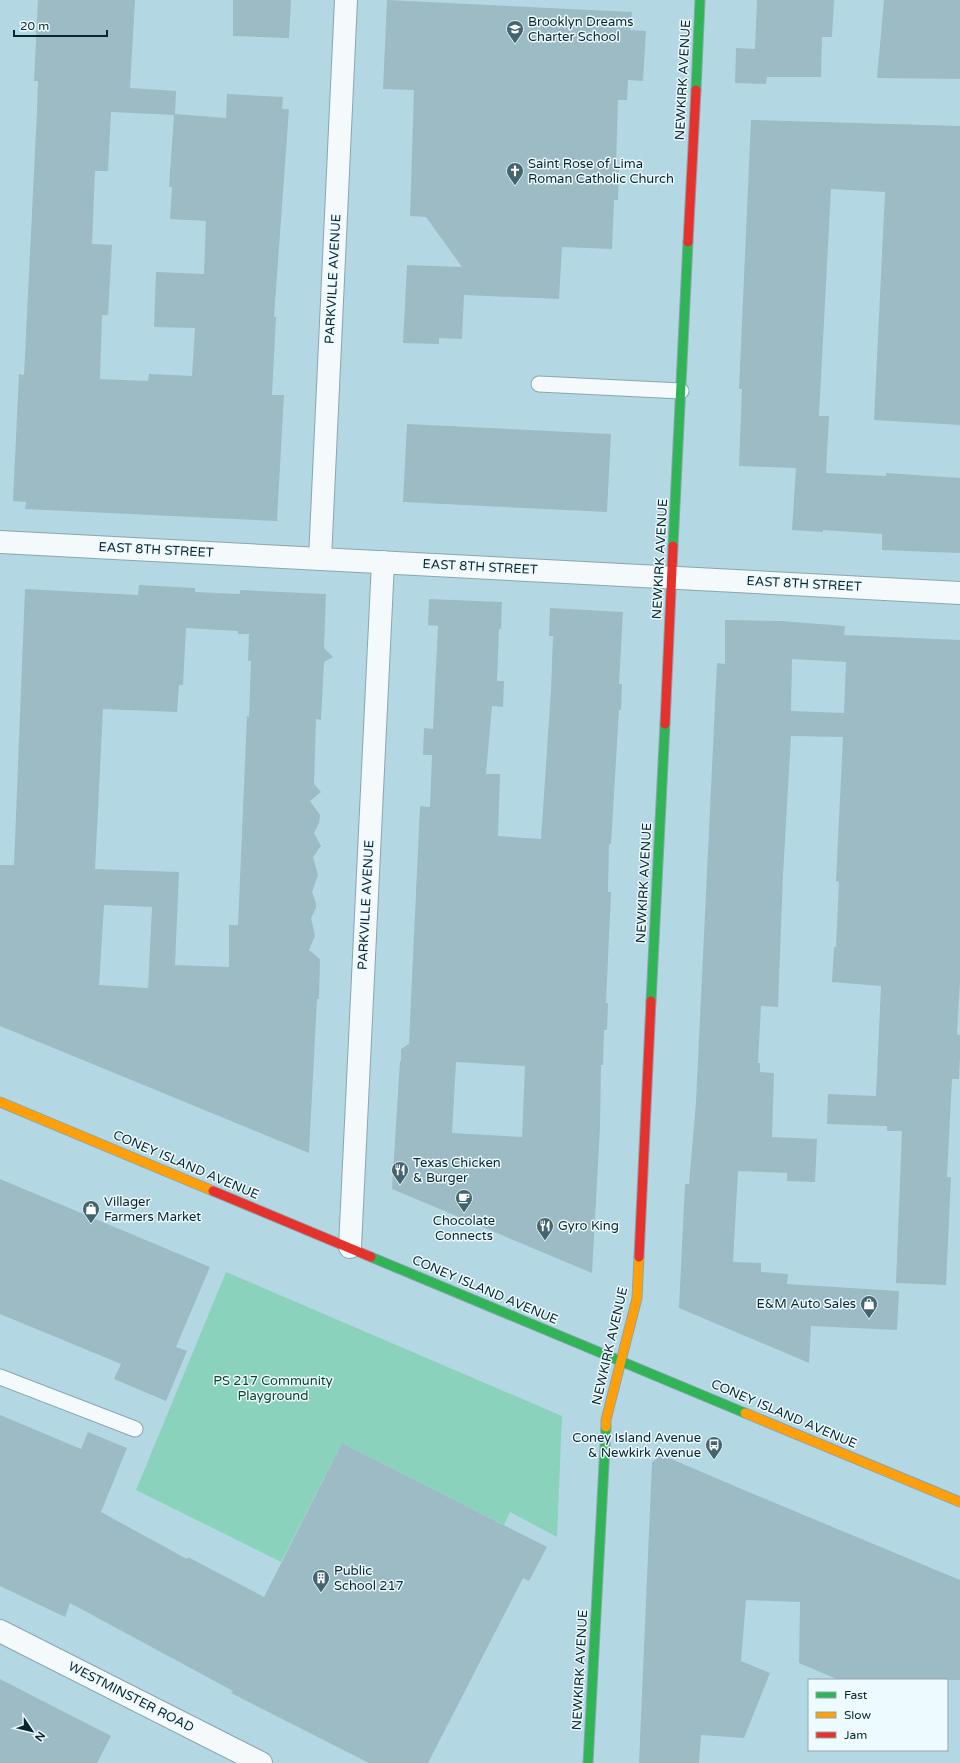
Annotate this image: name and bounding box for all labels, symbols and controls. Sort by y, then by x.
scale bar [14,12,107,38]
place label: Brooklyn Dreams Charter School [528,14,633,45]
text: 20 m [20,19,49,33]
school or university icon: Brooklyn Dreams Charter School [505,19,525,44]
street label: NEWKIRK AVENUE [672,19,694,141]
place label: Saint Rose of Lima Roman Catholic Church [528,156,674,187]
church icon: Saint Rose of Lima Roman Catholic Church [505,161,525,186]
street label: PARKVILLE AVENUE [322,214,344,344]
street label: NEWKIRK AVENUE [649,498,671,620]
street label: EAST 8TH STREET [98,539,214,561]
street label: EAST 8TH STREET [422,556,538,578]
street label: EAST 8TH STREET [746,573,862,595]
street label: NEWKIRK AVENUE [633,822,655,944]
street label: PARKVILLE AVENUE [355,840,377,970]
street label: CONEY ISLAND AVENUE [111,1127,261,1203]
place label: Texas Chicken & Burger [413,1155,501,1186]
restaurant icon: Texas Chicken & Burger [390,1160,410,1185]
cafe icon: Chocolate Connects [454,1188,474,1213]
place label: Villager Farmers Market [104,1194,201,1225]
shop icon: Villager Farmers Market [81,1199,101,1224]
place label: Chocolate Connects [433,1213,495,1244]
restaurant icon: Gyro King [535,1216,555,1241]
place label: Gyro King [558,1218,619,1234]
street label: CONEY ISLAND AVENUE [410,1252,560,1328]
street label: NEWKIRK AVENUE [589,1285,631,1407]
shop icon: E&M Auto Sales [859,1294,879,1319]
place label: E&M Auto Sales [757,1296,856,1312]
park label: PS 217 Community Playground [213,1373,333,1404]
street label: CONEY ISLAND AVENUE [709,1376,859,1452]
place label: Coney Island Avenue & Newkirk Avenue [572,1430,701,1461]
bus stop icon: Coney Island Avenue & Newkirk Avenue [704,1435,724,1460]
place label: Public School 217 [334,1563,404,1594]
building icon: Public School 217 [311,1568,331,1593]
street label: NEWKIRK AVENUE [569,1609,591,1731]
street label: WESTMINSTER ROAD [65,1658,197,1736]
legend [808,1679,948,1751]
text: Fast [844,1688,868,1702]
text: Slow [844,1708,871,1722]
north arrow [12,1711,52,1751]
text: Jam [844,1728,867,1742]
text: N [32,1729,48,1744]

